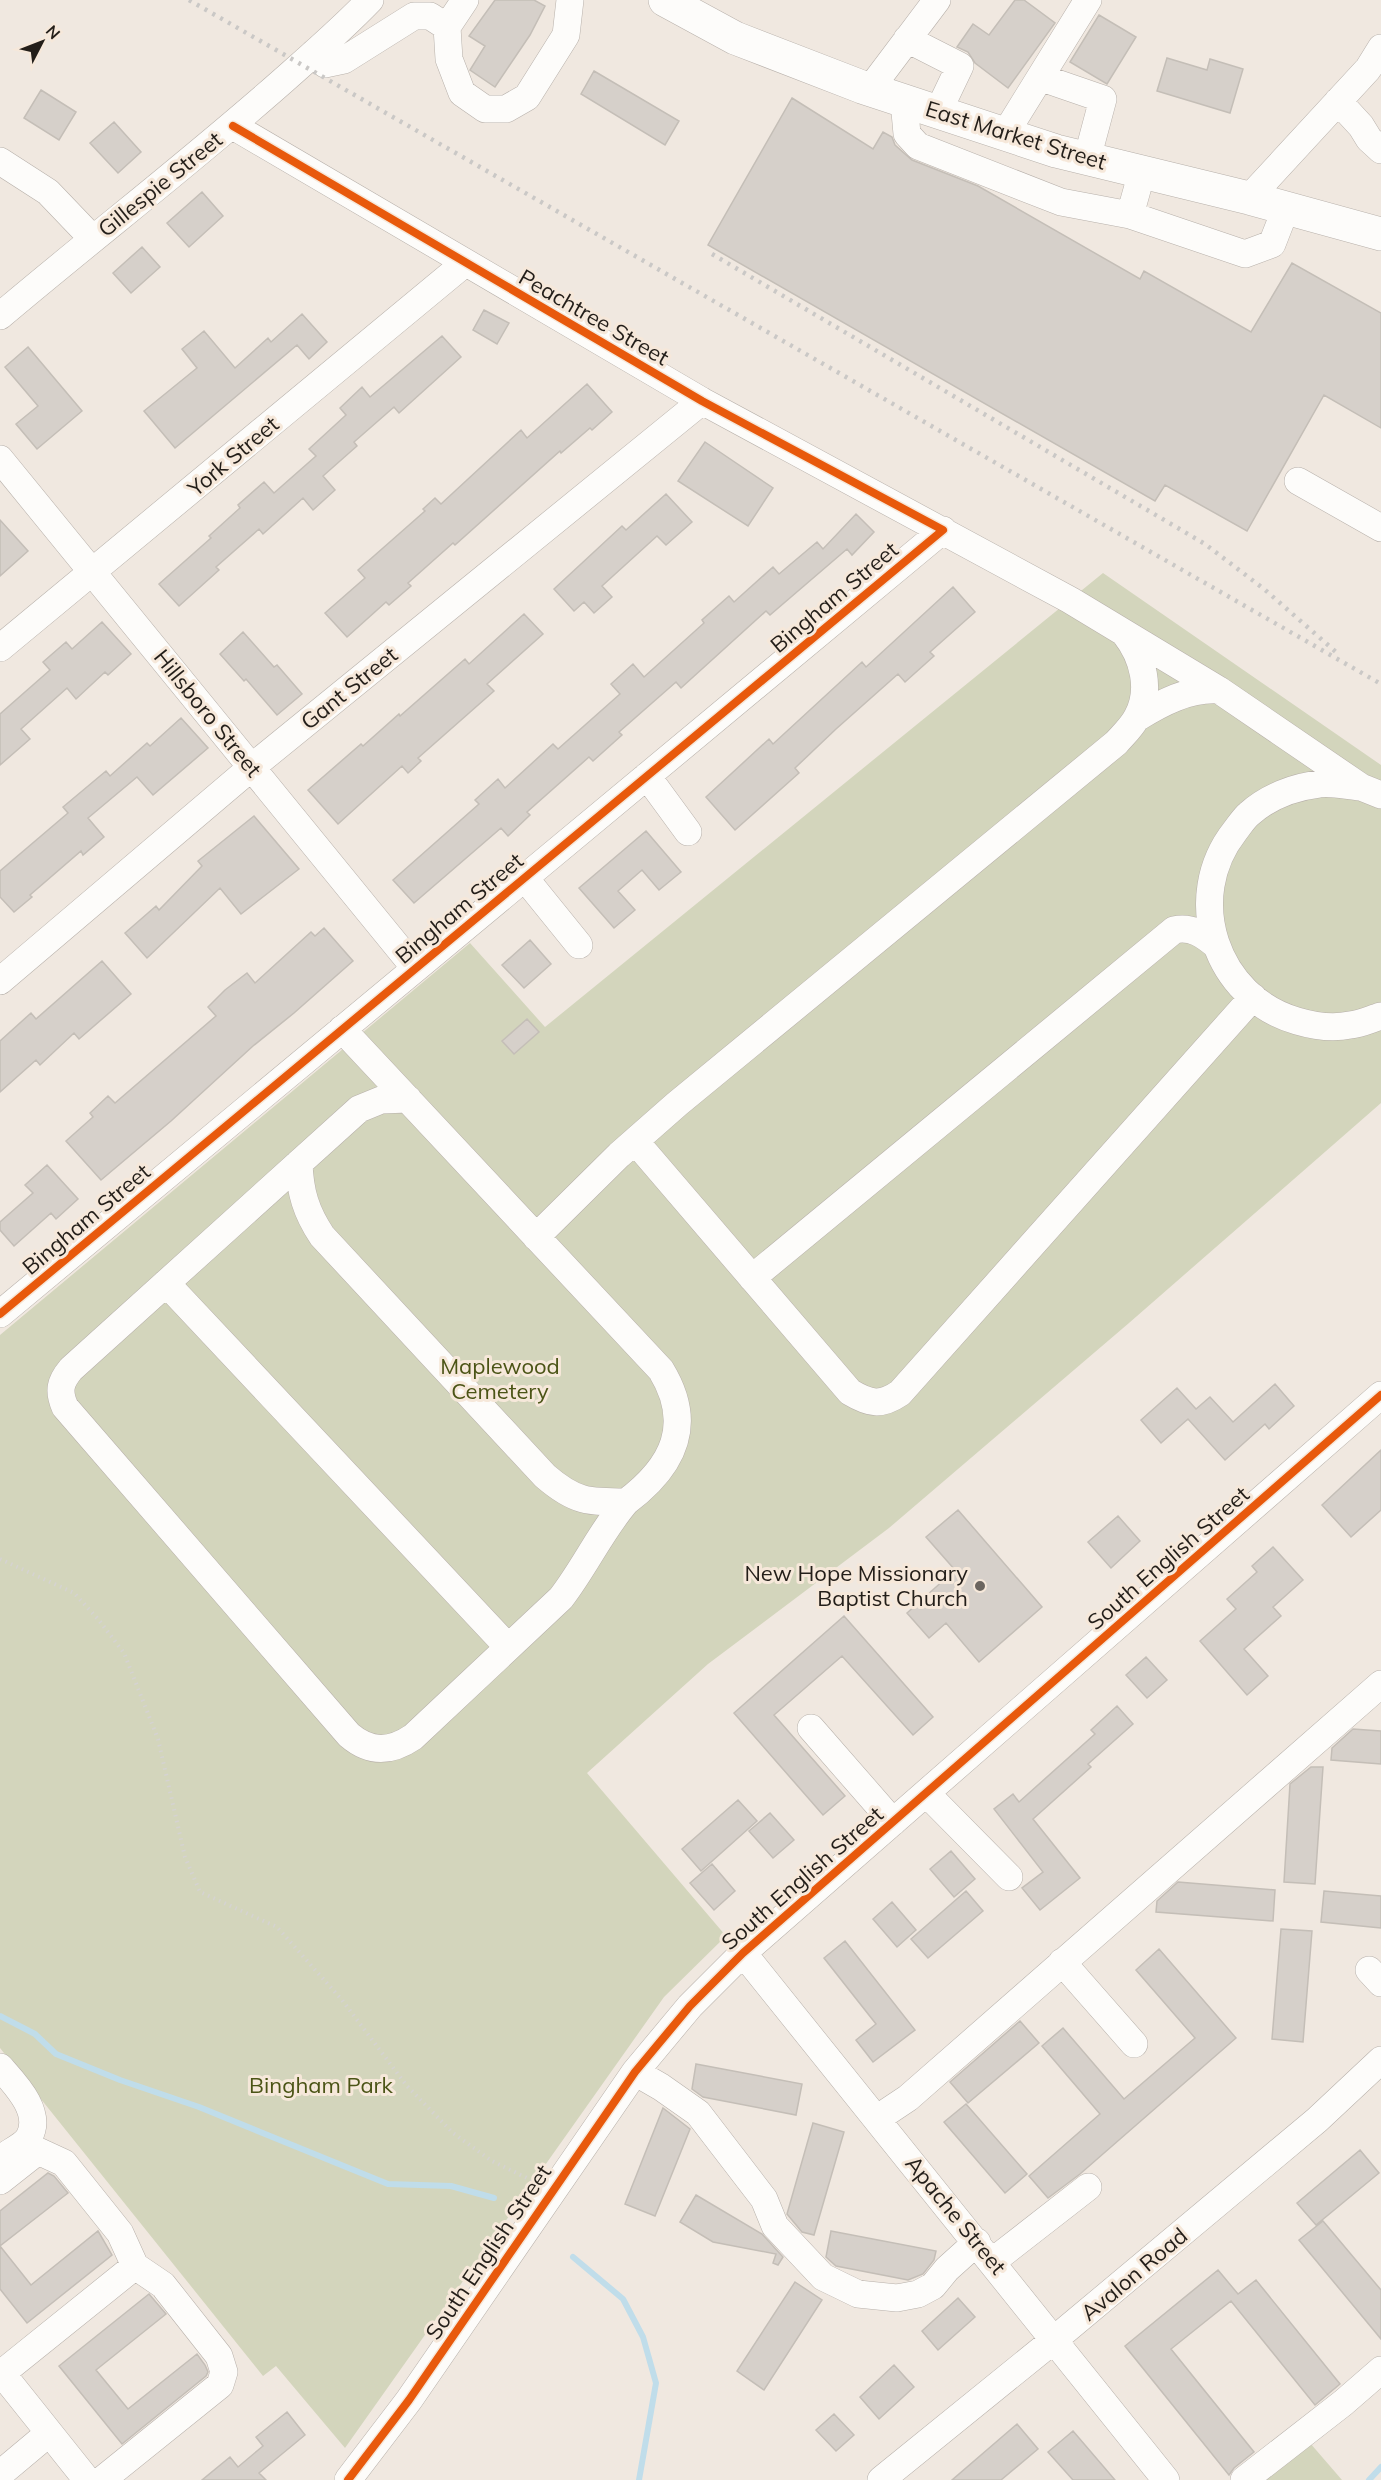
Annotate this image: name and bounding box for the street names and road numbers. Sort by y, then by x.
street label: East Market Street [922,94,1110,176]
street label: Gillespie Street [92,125,228,243]
street label: Peachtree Street [514,263,674,371]
street label: York Street [181,410,284,503]
street label: Bingham Street [764,535,904,659]
street label: Gant Street [295,640,403,736]
street label: Hillsboro Street [148,643,268,783]
street label: Bingham Street [389,846,529,970]
street label: Bingham Street [16,1157,156,1281]
street label: South English Street [1081,1480,1255,1636]
street label: South English Street [715,1800,889,1956]
street label: Apache Street [900,2150,1013,2280]
street label: South English Street [419,2159,557,2345]
street label: Avalon Road [1075,2221,1193,2327]

